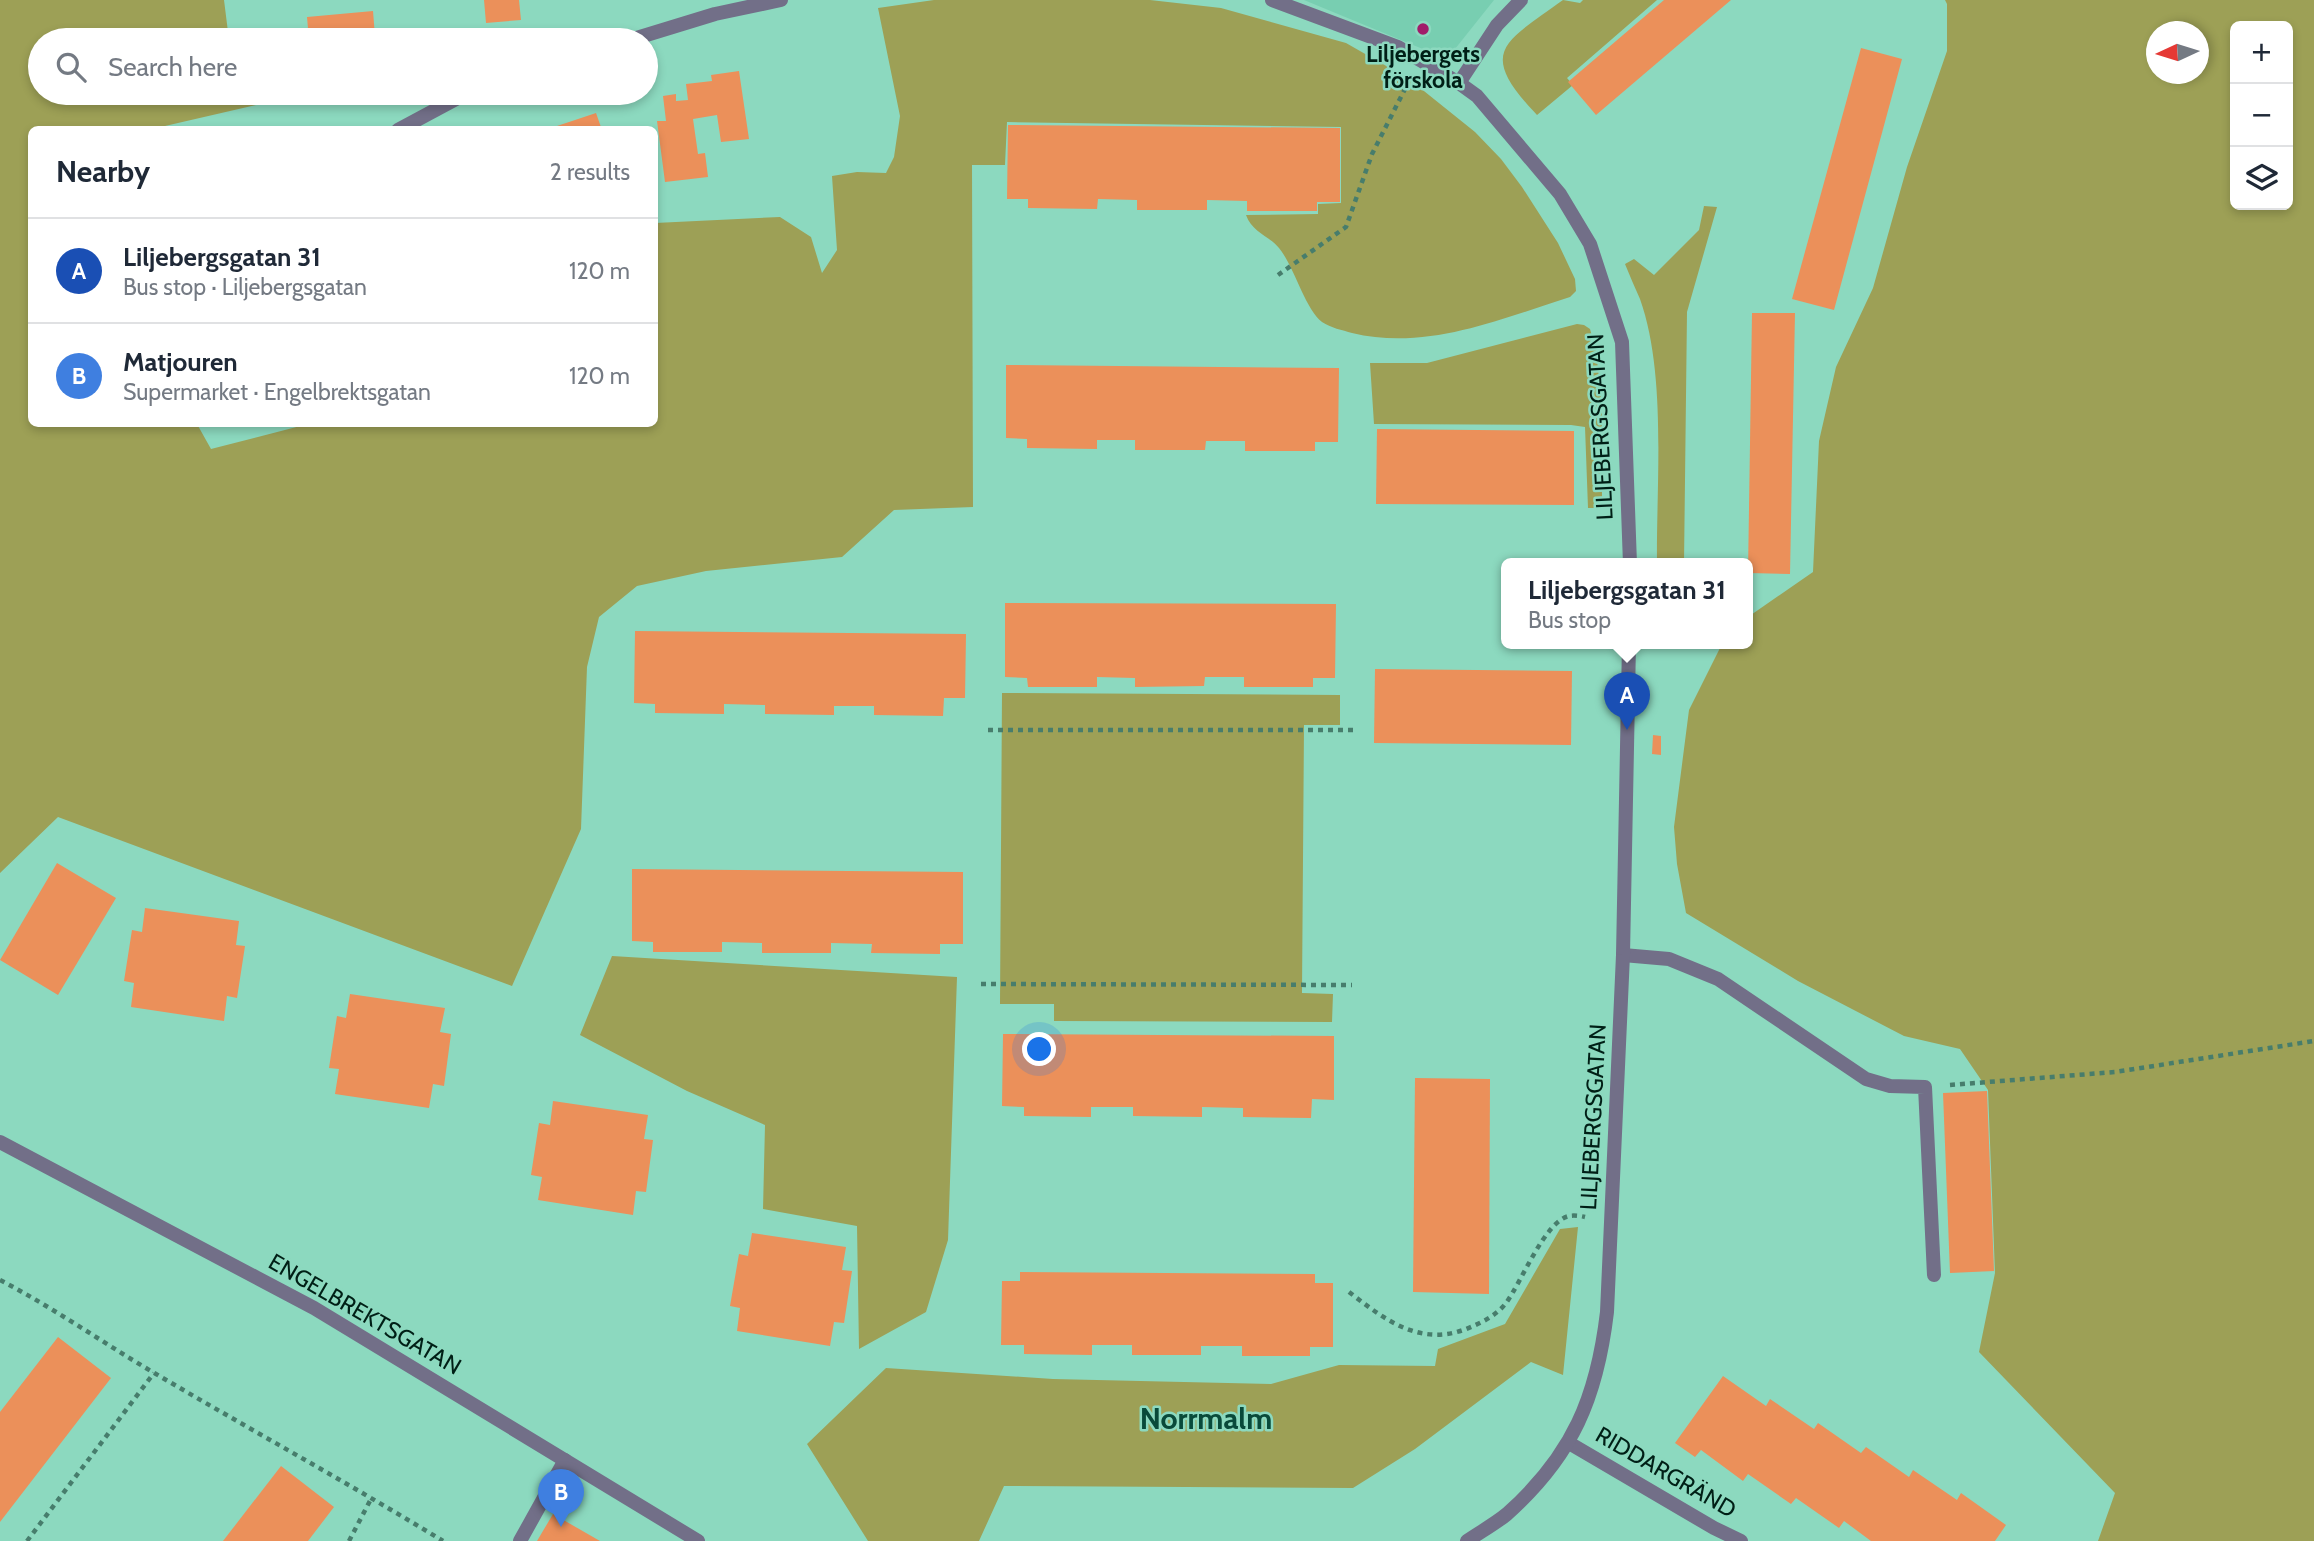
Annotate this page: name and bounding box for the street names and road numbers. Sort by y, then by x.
street label: LILJEBERGSGATAN [1581,333,1619,521]
street label: LILJEBERGSGATAN [1574,1023,1612,1211]
street label: ENGELBREKTSGATAN [264,1248,466,1380]
street label: RIDDARGRÄND [1591,1421,1741,1523]

